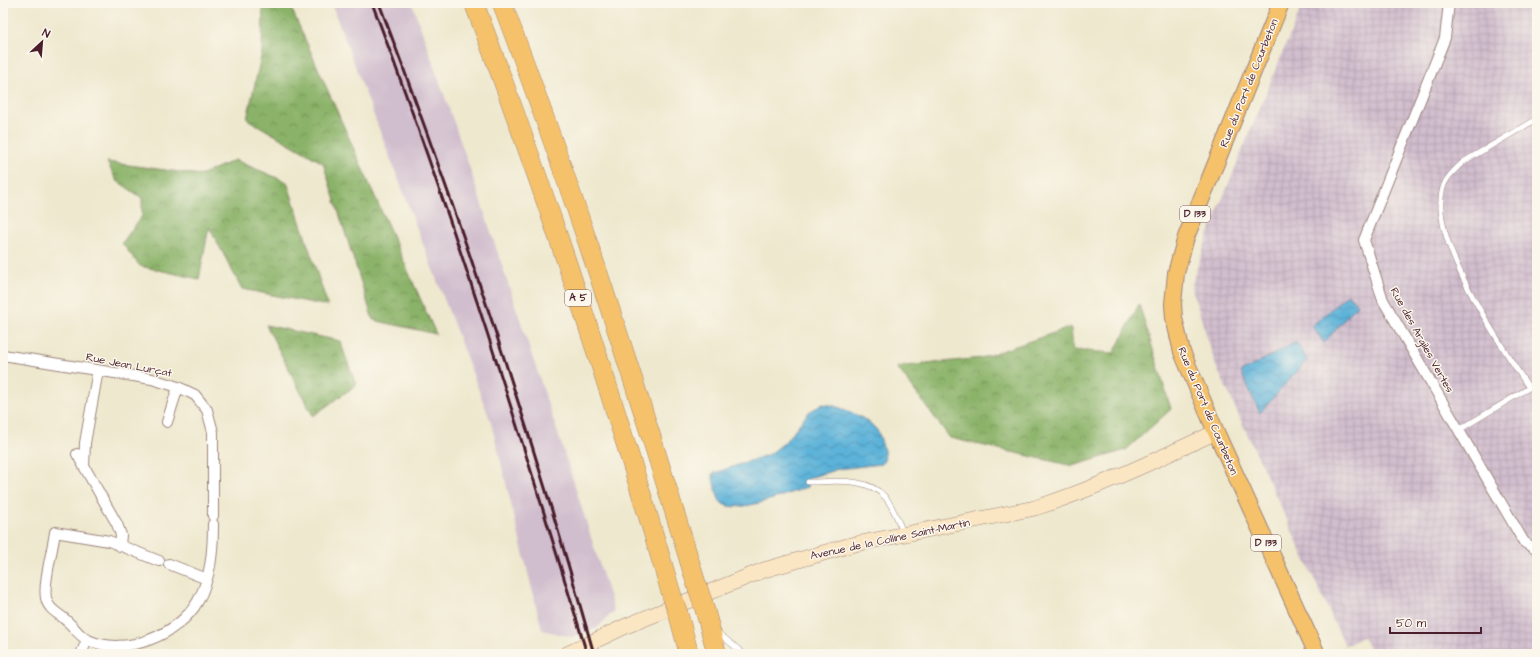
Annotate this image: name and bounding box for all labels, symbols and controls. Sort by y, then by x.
street label: Rue du Port de Courbeton [1216,16,1282,150]
north arrow [22,22,62,62]
text: N [40,25,53,42]
road number: D 133 [1180,206,1210,222]
street label: Rue des Argiles Vertes [1386,285,1457,396]
road number: A 5 [565,290,591,306]
street label: Rue du Port de Courbeton [1174,345,1242,478]
street label: Rue Jean Lurçat [85,349,174,381]
street label: Avenue de la Colline Saint-Martin [809,515,972,563]
road number: D 133 [1251,535,1281,551]
scale bar [1390,609,1481,635]
text: 50 m [1396,615,1427,632]

